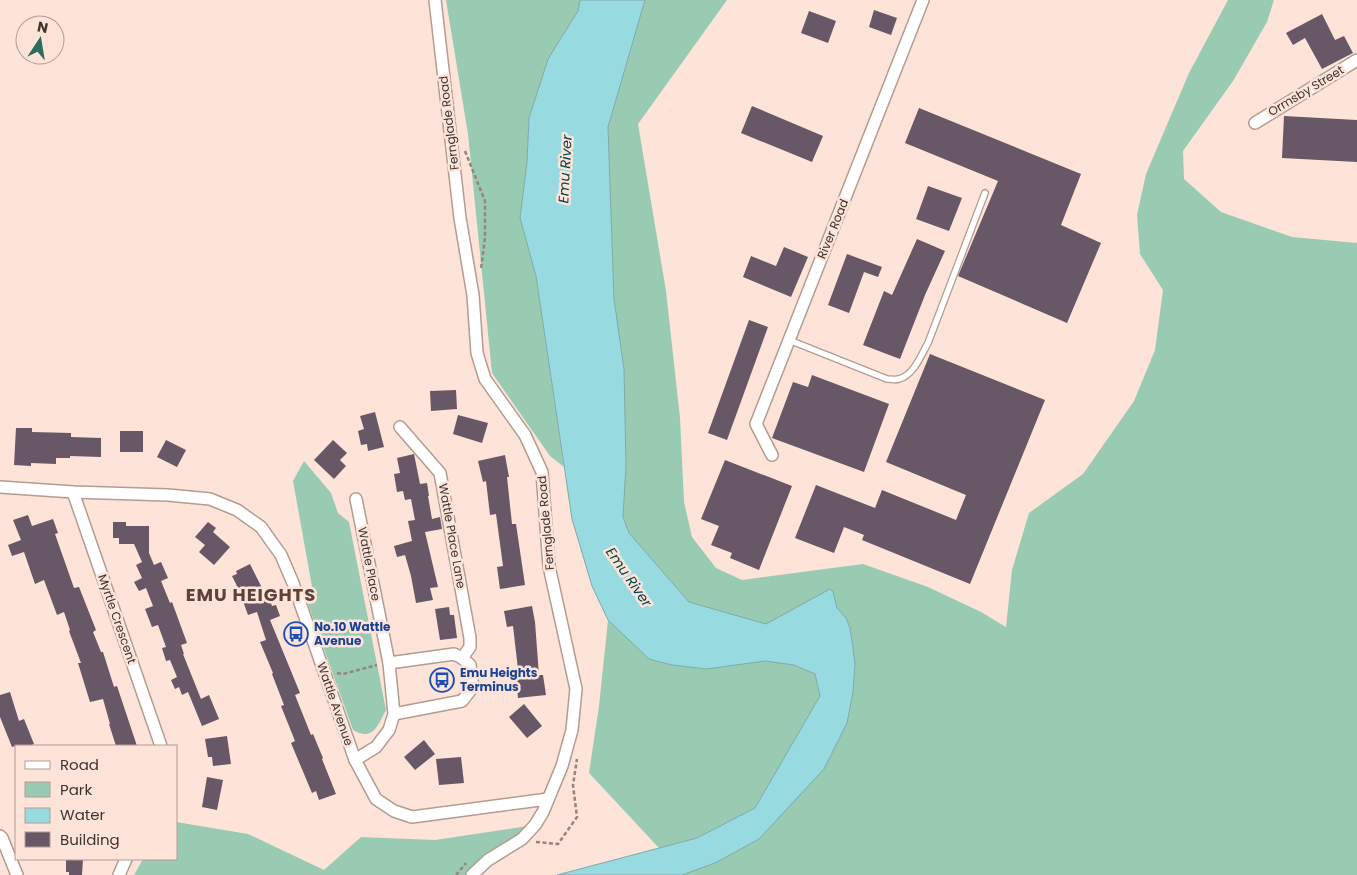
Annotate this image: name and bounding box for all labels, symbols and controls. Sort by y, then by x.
north arrow [15,15,65,65]
text: N [35,16,50,38]
street label: Ormsby Street [1265,61,1347,120]
street label: Fernglade Road [434,75,463,171]
water label: Emu River [553,134,577,204]
street label: River Road [813,196,852,261]
street label: Fernglade Road [533,475,558,571]
street label: Wattle Place Lane [435,482,470,590]
street label: Wattle Place [354,526,385,602]
water label: Emu River [601,543,657,611]
street label: Myrtle Crescent [94,572,141,666]
district label: EMU HEIGHTS [186,582,316,607]
place label: No.10 Wattle Avenue [314,618,391,649]
bus stop icon: No.10 Wattle Avenue [283,621,309,647]
street label: Wattle Avenue [313,660,358,748]
place label: Emu Heights Terminus [460,664,538,695]
bus stop icon: Emu Heights Terminus [429,667,455,693]
legend [15,745,178,860]
text: Road [60,754,99,775]
text: Park [60,779,92,800]
text: Water [60,804,106,825]
text: Building [60,829,120,850]

